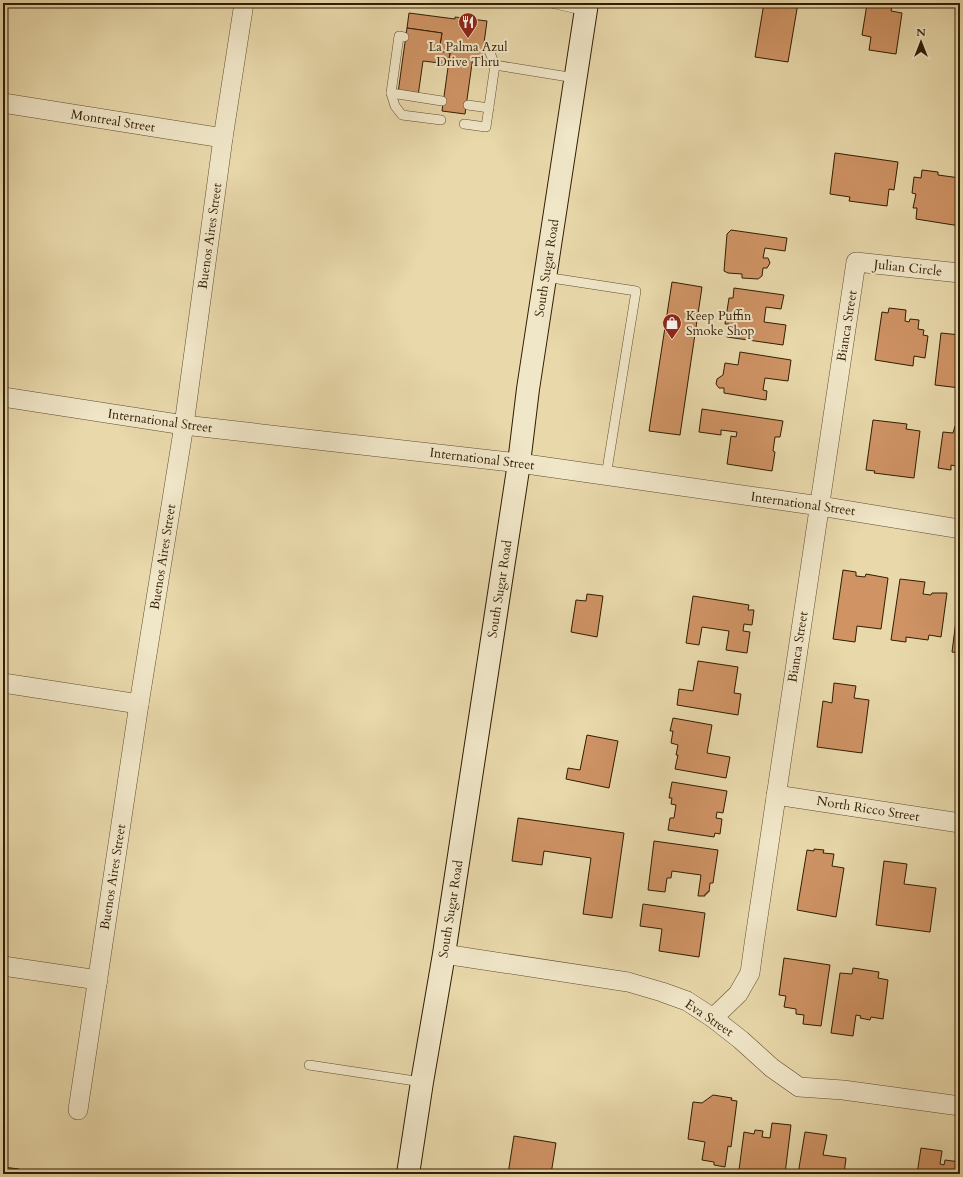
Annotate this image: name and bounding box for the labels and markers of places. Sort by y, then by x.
restaurant icon: La Palma Azul Drive Thru [457,11,479,39]
place label: La Palma Azul Drive Thru [428,38,508,71]
place label: Keep Puffin Smoke Shop [686,307,755,340]
shop icon: Keep Puffin Smoke Shop [661,312,683,340]

